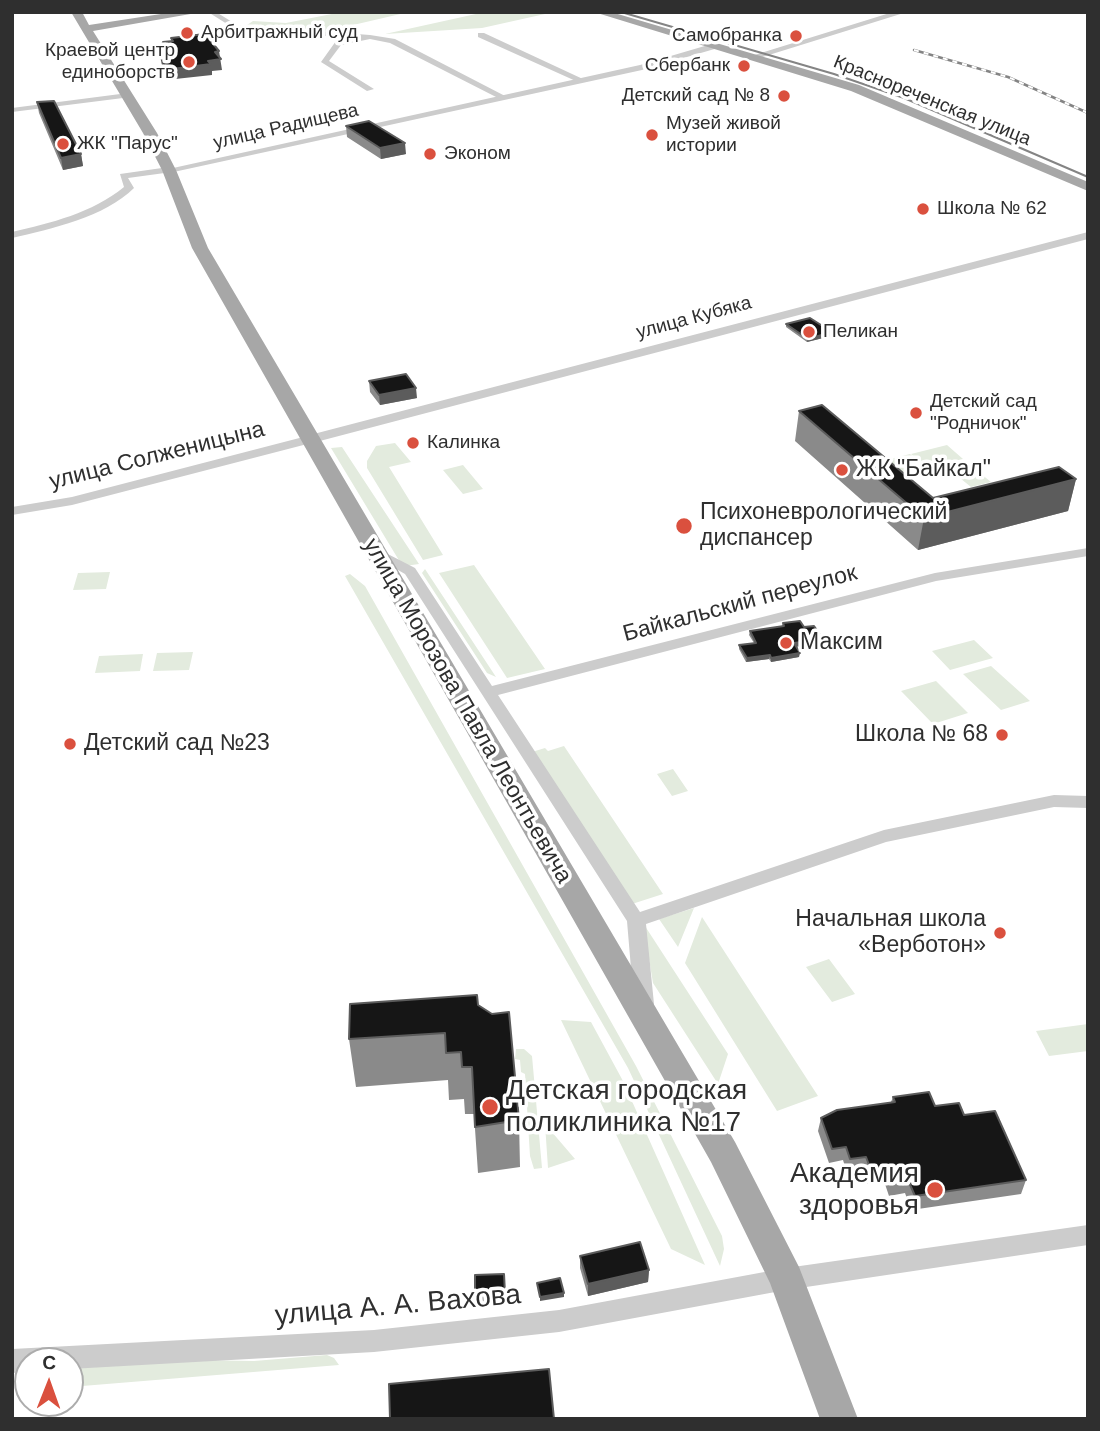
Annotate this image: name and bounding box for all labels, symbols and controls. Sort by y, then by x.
place label: Арбитражный суд [201,22,358,44]
marker: Арбитражный суд [179,25,195,41]
place label: Самобранка [672,25,782,47]
marker: Самобранка [788,28,804,44]
place label: Краевой центр единоборств [45,40,175,84]
street label: Краснореченская улица [830,51,1034,151]
marker: Краевой центр единоборств [181,54,197,70]
place label: Сбербанк [645,55,730,77]
marker: Сбербанк [736,58,752,74]
place label: Детский сад № 8 [622,85,770,107]
marker: Детский сад № 8 [776,88,792,104]
street label: улица Радищева [211,99,361,155]
place label: Музей живой истории [666,113,781,157]
marker: Музей живой истории [644,127,660,143]
place label: ЖК "Парус" [77,133,178,155]
marker: ЖК "Парус" [55,136,71,152]
place label: Эконом [444,143,511,165]
marker: Эконом [422,146,438,162]
place label: Школа № 62 [937,198,1047,220]
marker: Школа № 62 [915,201,931,217]
street label: улица Кубяка [634,292,754,344]
place label: Пеликан [823,321,898,343]
marker: Пеликан [801,324,817,340]
place label: Детский сад "Родничок" [930,391,1037,435]
marker: Детский сад "Родничок" [908,405,924,421]
street label: улица Солженицына [47,416,267,496]
place label: Калинка [427,432,500,454]
marker: Калинка [405,435,421,451]
place label: ЖК "Байкал" [856,456,991,484]
marker: ЖК "Байкал" [834,462,850,478]
place label: Психоневрологический диспансер [700,499,947,553]
marker: Психоневрологический диспансер [674,516,694,536]
street label: улица Морозова Павла Леонтьевича [357,534,577,888]
street label: Байкальский переулок [620,559,860,649]
place label: Максим [800,629,883,657]
marker: Максим [778,635,794,651]
place label: Школа № 68 [855,721,988,749]
marker: Школа № 68 [994,727,1010,743]
place label: Детский сад №23 [84,730,270,758]
marker: Детский сад №23 [62,736,78,752]
place label: Начальная школа «Верботон» [795,906,986,960]
marker: Начальная школа «Верботон» [992,925,1008,941]
place label: Детская городская поликлиника №17 [506,1074,747,1140]
marker: Детская городская поликлиника №17 [480,1097,500,1117]
place label: Академия здоровья [790,1157,919,1223]
marker: Академия здоровья [925,1180,945,1200]
street label: улица А. А. Вахова [274,1279,522,1333]
north arrow [14,1347,84,1417]
text: С [42,1352,56,1373]

